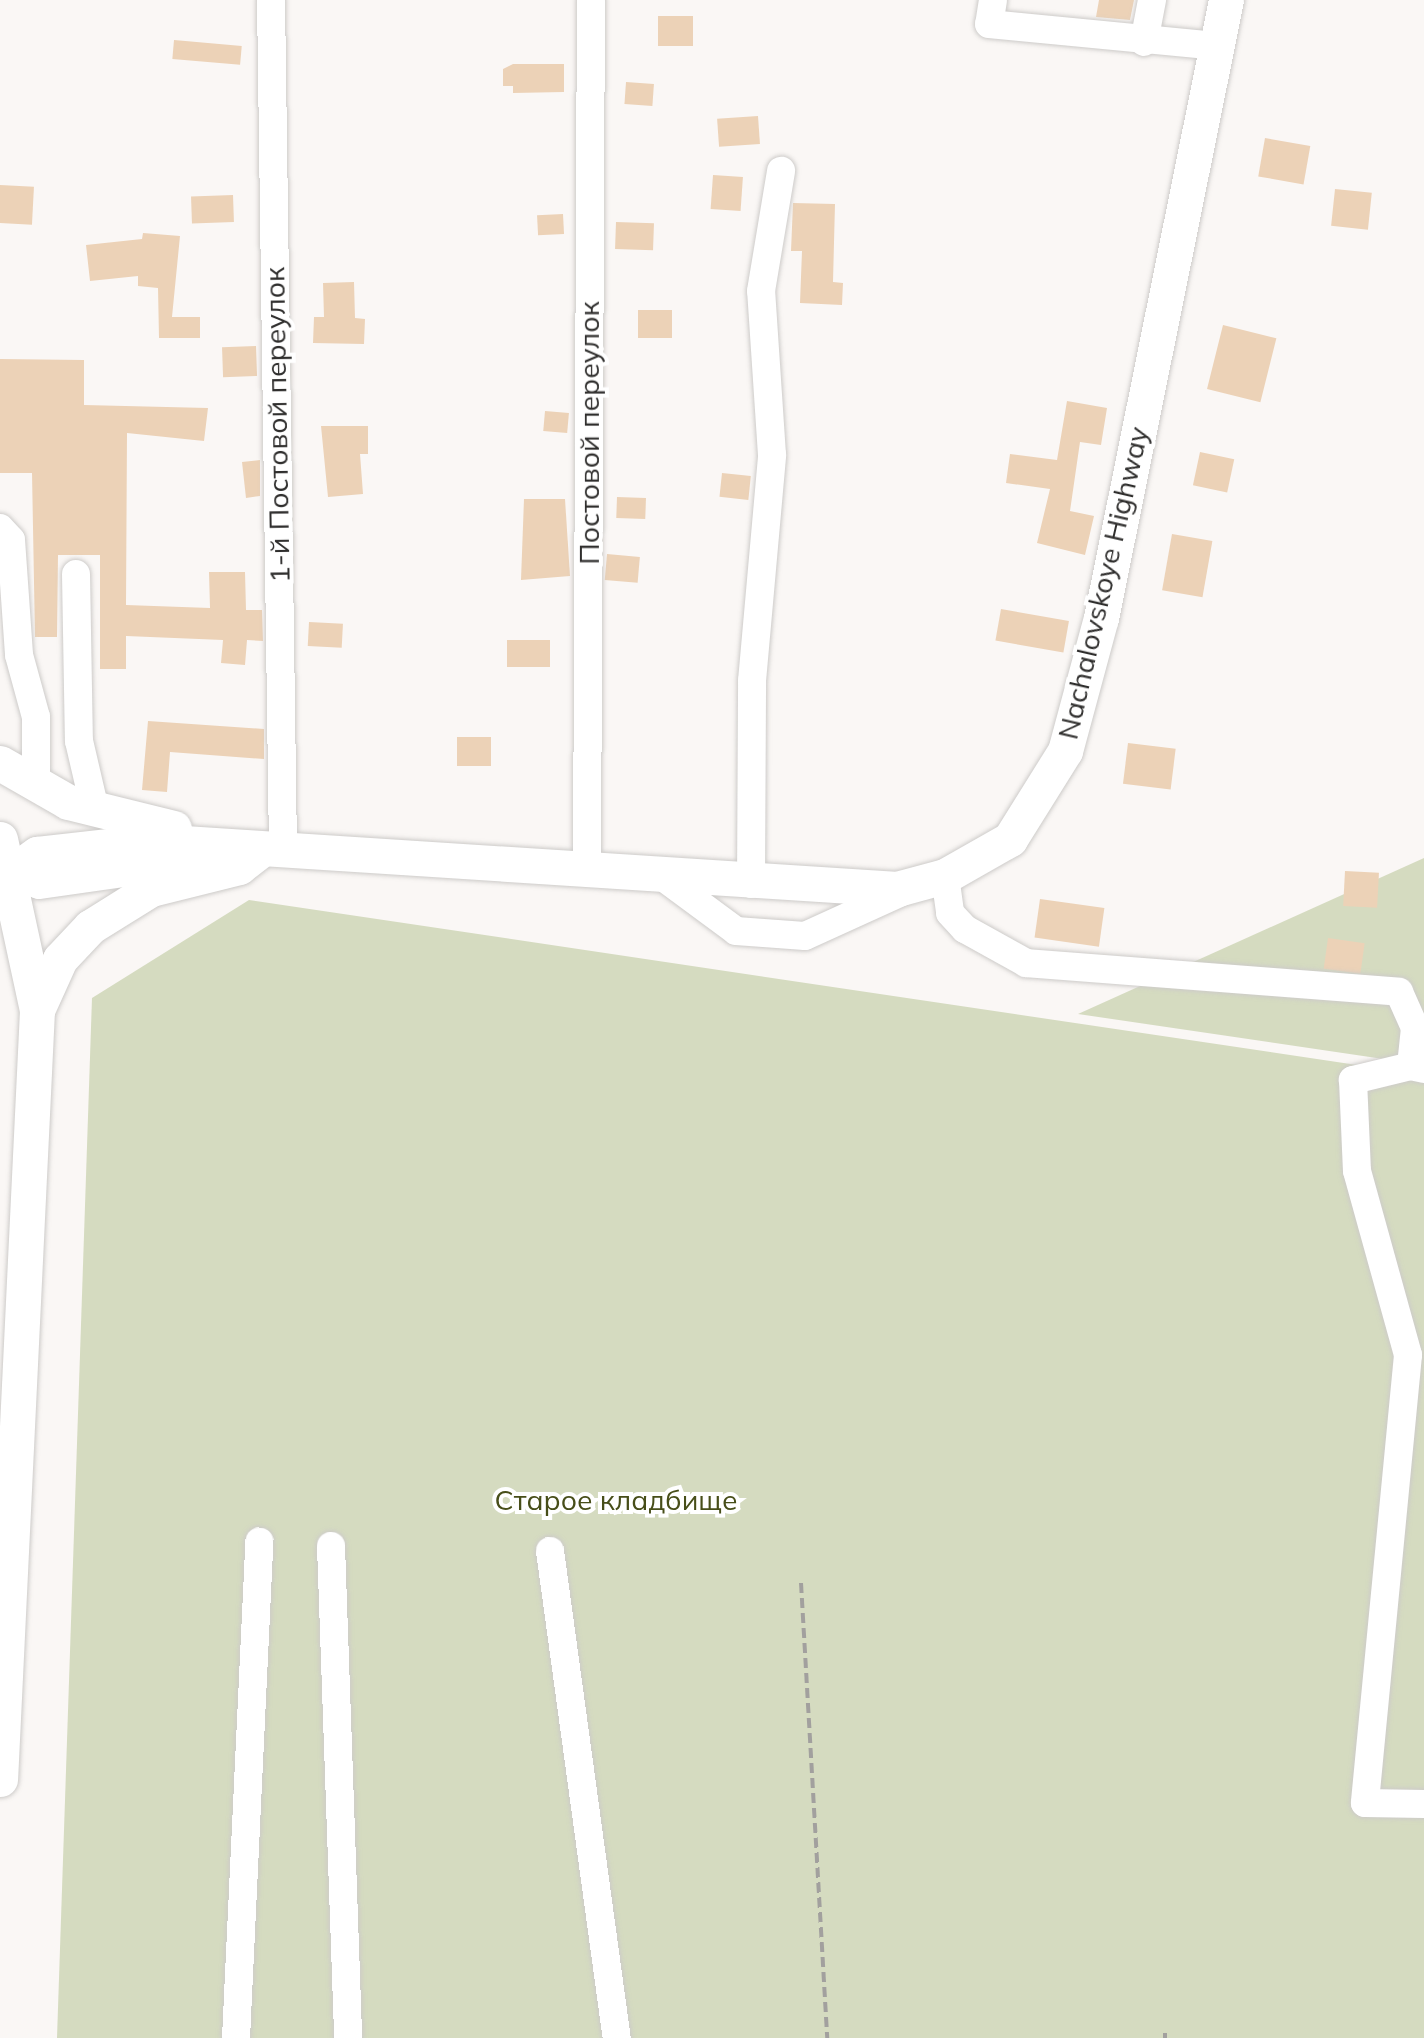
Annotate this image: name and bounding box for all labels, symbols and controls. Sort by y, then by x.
street label: 1-й Постовой переулок [257,267,297,583]
street label: Постовой переулок [572,301,606,565]
street label: Nachalovskoye Highway [1051,424,1155,742]
park label: Старое кладбище [495,1483,737,1517]

